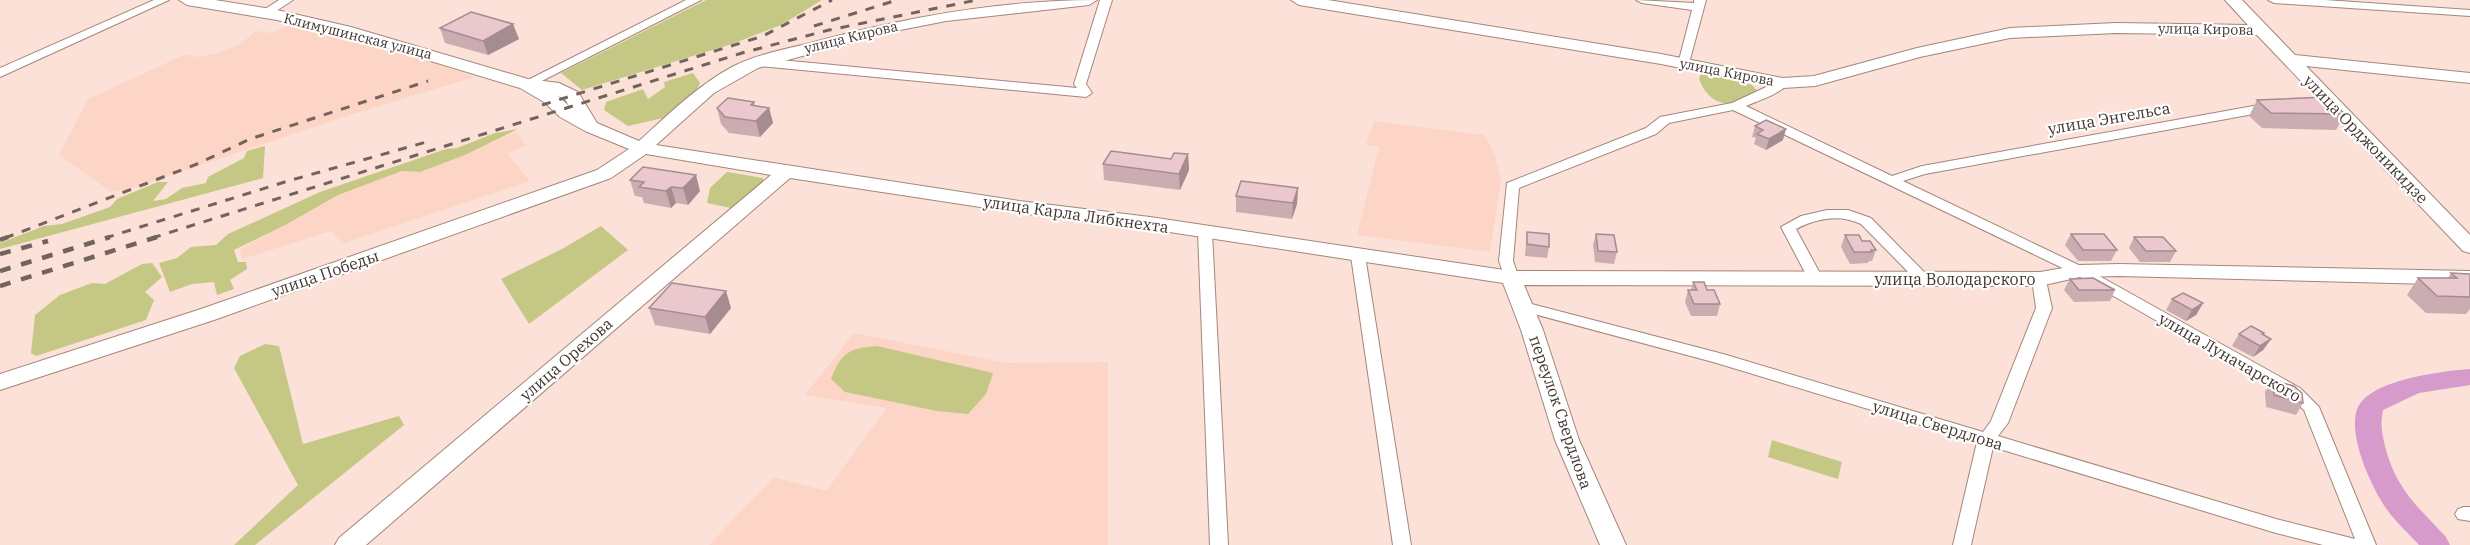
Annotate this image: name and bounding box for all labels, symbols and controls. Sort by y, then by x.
street label: Климушинская улица [282,9,434,63]
street label: улица Кирова [802,17,900,57]
street label: улица Кирова [2158,19,2254,39]
street label: улица Кирова [1678,54,1776,90]
street label: улица Орджоникидзе [2299,71,2433,207]
street label: улица Энгельса [2046,97,2172,139]
street label: улица Карла Либкнехта [982,191,1170,237]
street label: улица Победы [268,245,382,301]
street label: улица Володарского [1875,269,2035,289]
street label: улица Луначарского [2155,308,2305,406]
street label: улица Орехова [516,313,617,405]
street label: переулок Свердлова [1525,333,1597,492]
street label: улица Свердлова [1870,396,2006,454]

